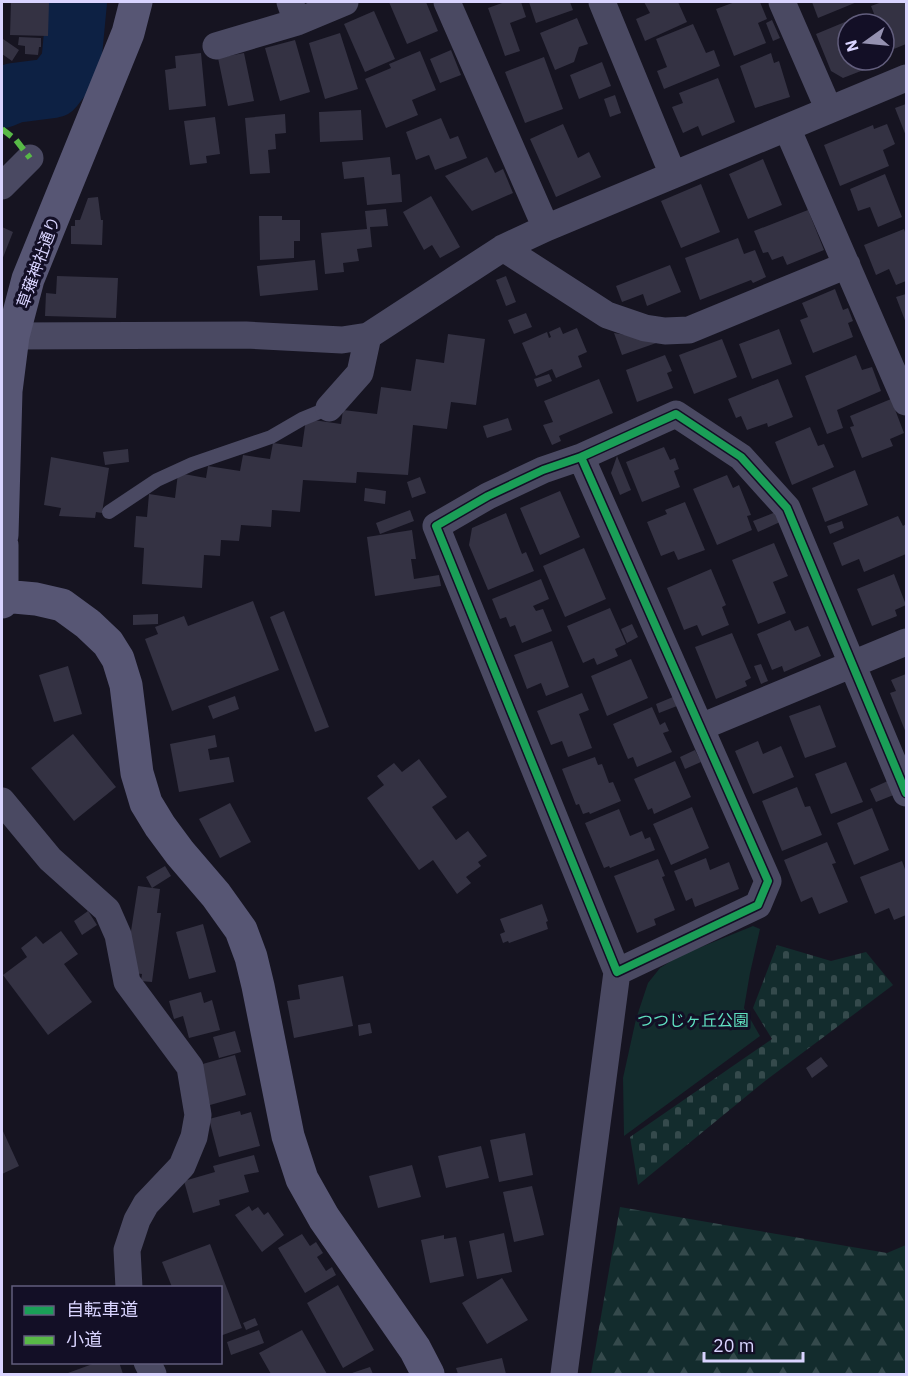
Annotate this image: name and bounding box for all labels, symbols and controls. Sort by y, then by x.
north arrow [836,12,896,72]
text: N [840,38,863,54]
street label: 草薙神社通り [12,213,64,311]
park label: つつじヶ丘公園 [637,1010,749,1030]
legend [12,1286,222,1364]
text: 自転車道 [66,1298,138,1321]
scale bar [704,1325,803,1363]
text: 小道 [66,1328,102,1351]
text: 20 m [713,1334,755,1357]

